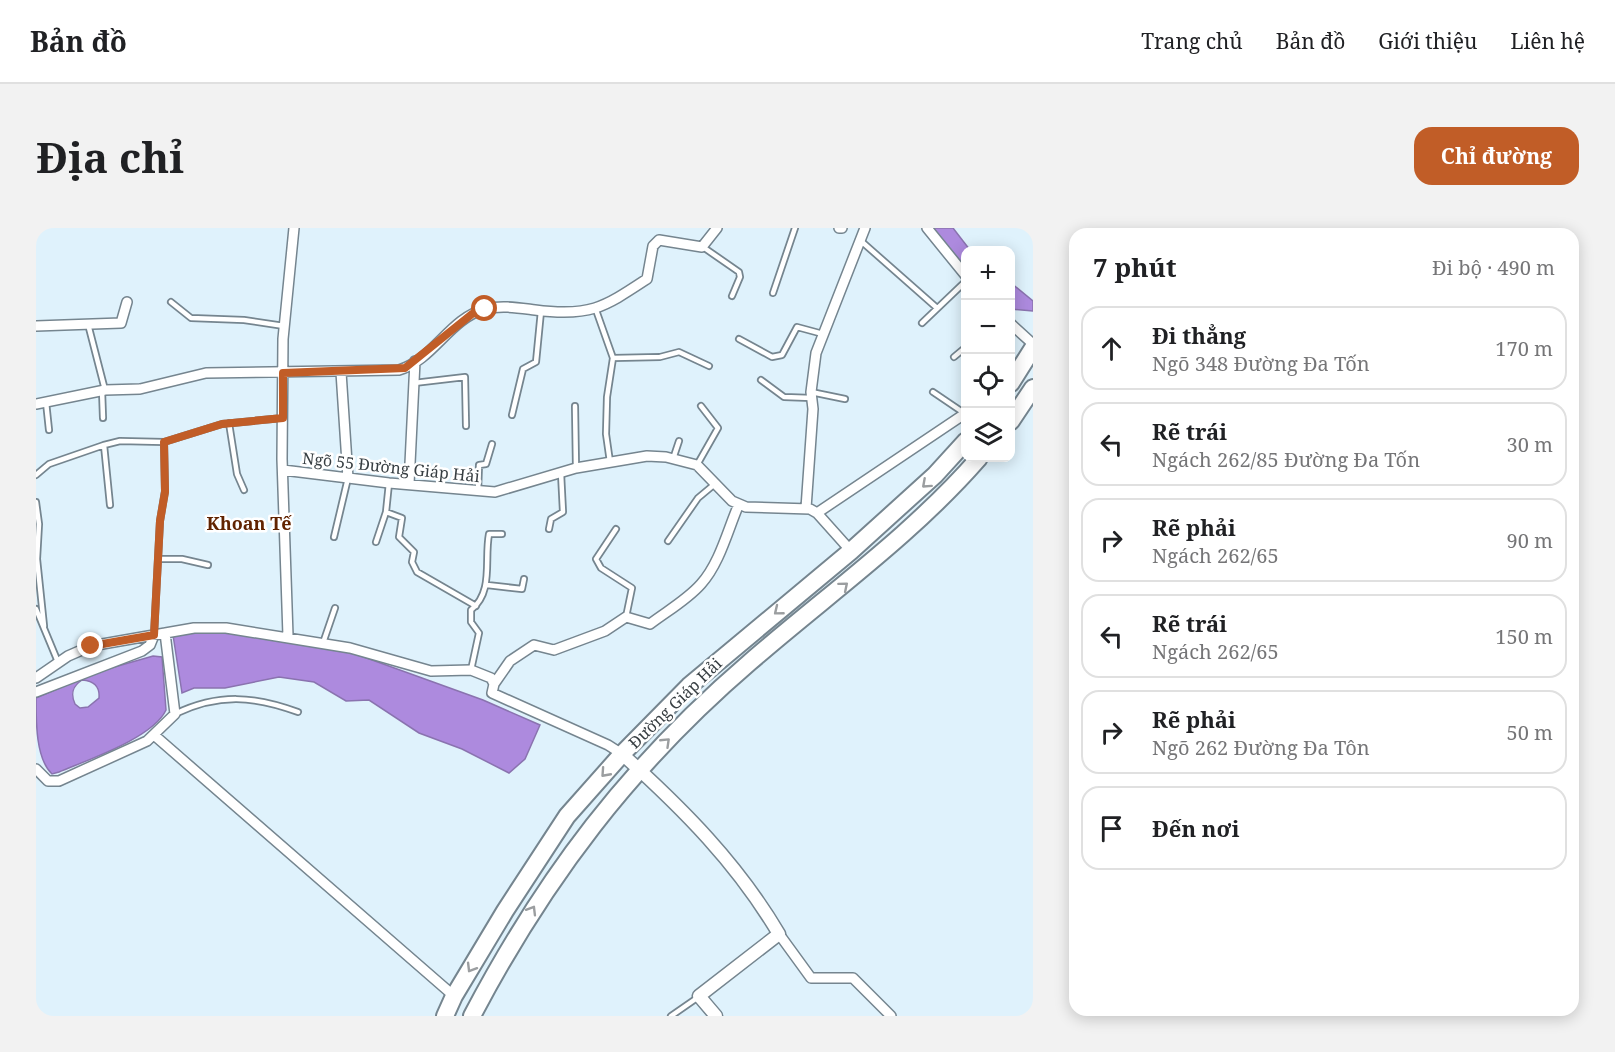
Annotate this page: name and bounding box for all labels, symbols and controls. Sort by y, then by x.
text: Bản đồ [30,22,127,60]
text: Trang chủ [1141,27,1243,55]
text: Bản đồ [1276,27,1345,55]
text: Giới thiệu [1378,27,1477,55]
text: Liên hệ [1510,27,1585,55]
button: Chỉ đường [1414,127,1579,185]
text: Địa chỉ [36,128,184,185]
map controls [961,246,1015,462]
button: + [961,246,1015,300]
text: 7 phút [1093,249,1176,285]
text: Đi bộ · 490 m [1432,254,1555,281]
route start [471,295,497,321]
button: − [961,300,1015,354]
text: Đi thẳng [1152,320,1246,350]
icon: ahead [1095,332,1128,365]
text: 170 m [1495,335,1553,362]
text: Ngõ 348 Đường Đa Tốn [1152,350,1370,377]
button: locate [961,354,1015,408]
button: layers [961,408,1015,462]
text: Rẽ trái [1152,416,1227,446]
icon: left [1095,428,1128,461]
text: 30 m [1507,431,1553,458]
text: Ngách 262/85 Đường Đa Tốn [1152,446,1420,473]
street label: Ngõ 55 Đường Giáp Hải [301,447,481,487]
one-way arrow [922,477,933,488]
district label: Khoan Tế [206,511,292,535]
text: Rẽ phải [1152,512,1236,542]
icon: right [1095,524,1128,557]
text: 90 m [1507,527,1553,554]
text: Ngách 262/65 [1152,542,1279,569]
one-way arrow [837,582,848,593]
one-way arrow [774,603,785,614]
text: Rẽ trái [1152,608,1227,638]
icon: left [1095,620,1128,653]
text: 150 m [1495,623,1553,650]
route end [77,632,103,658]
text: Ngách 262/65 [1152,638,1279,665]
street label: Đường Giáp Hải [624,653,726,753]
text: Rẽ phải [1152,704,1236,734]
icon: right [1095,716,1128,749]
text: 50 m [1507,719,1553,746]
text: Ngõ 262 Đường Đa Tôn [1152,734,1370,761]
one-way arrow [659,738,670,749]
one-way arrow [601,766,612,777]
icon: arrive [1095,812,1128,845]
text: Đến nơi [1152,813,1239,843]
one-way arrow [525,906,537,916]
one-way arrow [468,961,479,972]

